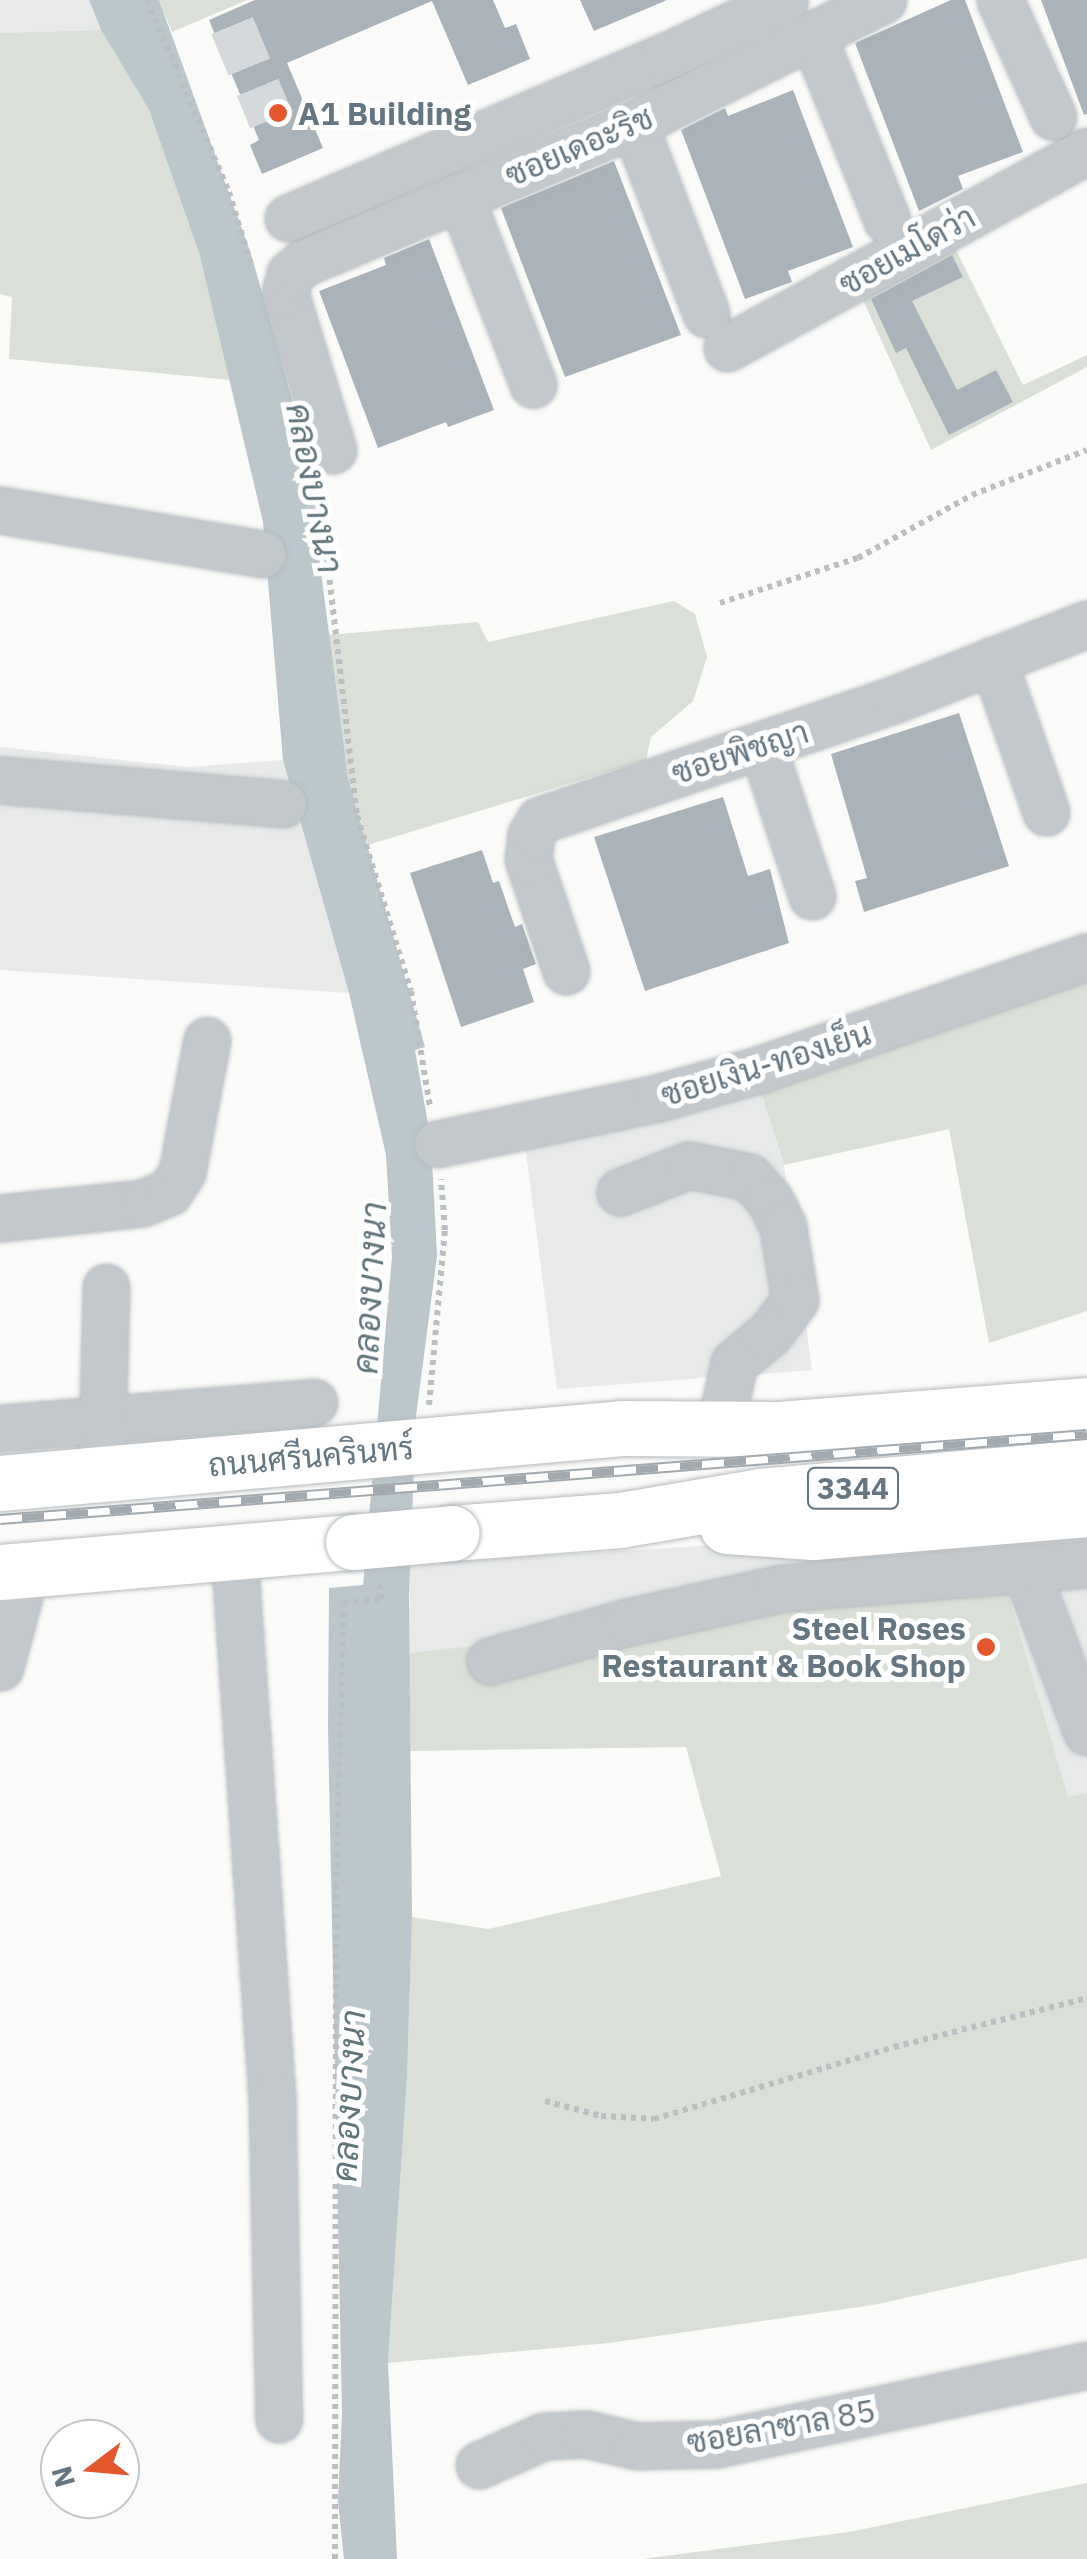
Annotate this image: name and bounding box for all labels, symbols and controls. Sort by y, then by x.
place label: A1 Building [298,94,471,132]
street label: ซอยเดอะริช [500,98,658,194]
marker: A1 Building [267,102,289,124]
street label: ซอยเมโดว่า [832,197,982,303]
water label: คลองบางนา [278,399,352,577]
street label: ซอยพิชญา [667,712,813,792]
street label: ซอยเงิน-ทองเย็น [656,1014,876,1114]
water label: คลองบางนา [344,1201,394,1375]
street label: ถนนศรีนครินทร์ [207,1428,415,1484]
road number: 3344 [806,1463,900,1513]
place label: Steel Roses Restaurant & Book Shop [601,1610,966,1685]
marker: Steel Roses Restaurant & Book Shop [975,1636,997,1658]
water label: คลองบางนา [323,2009,373,2183]
street label: ซอยลาซาล 85 [684,2391,878,2461]
north arrow [40,2419,140,2519]
text: N [42,2462,83,2492]

